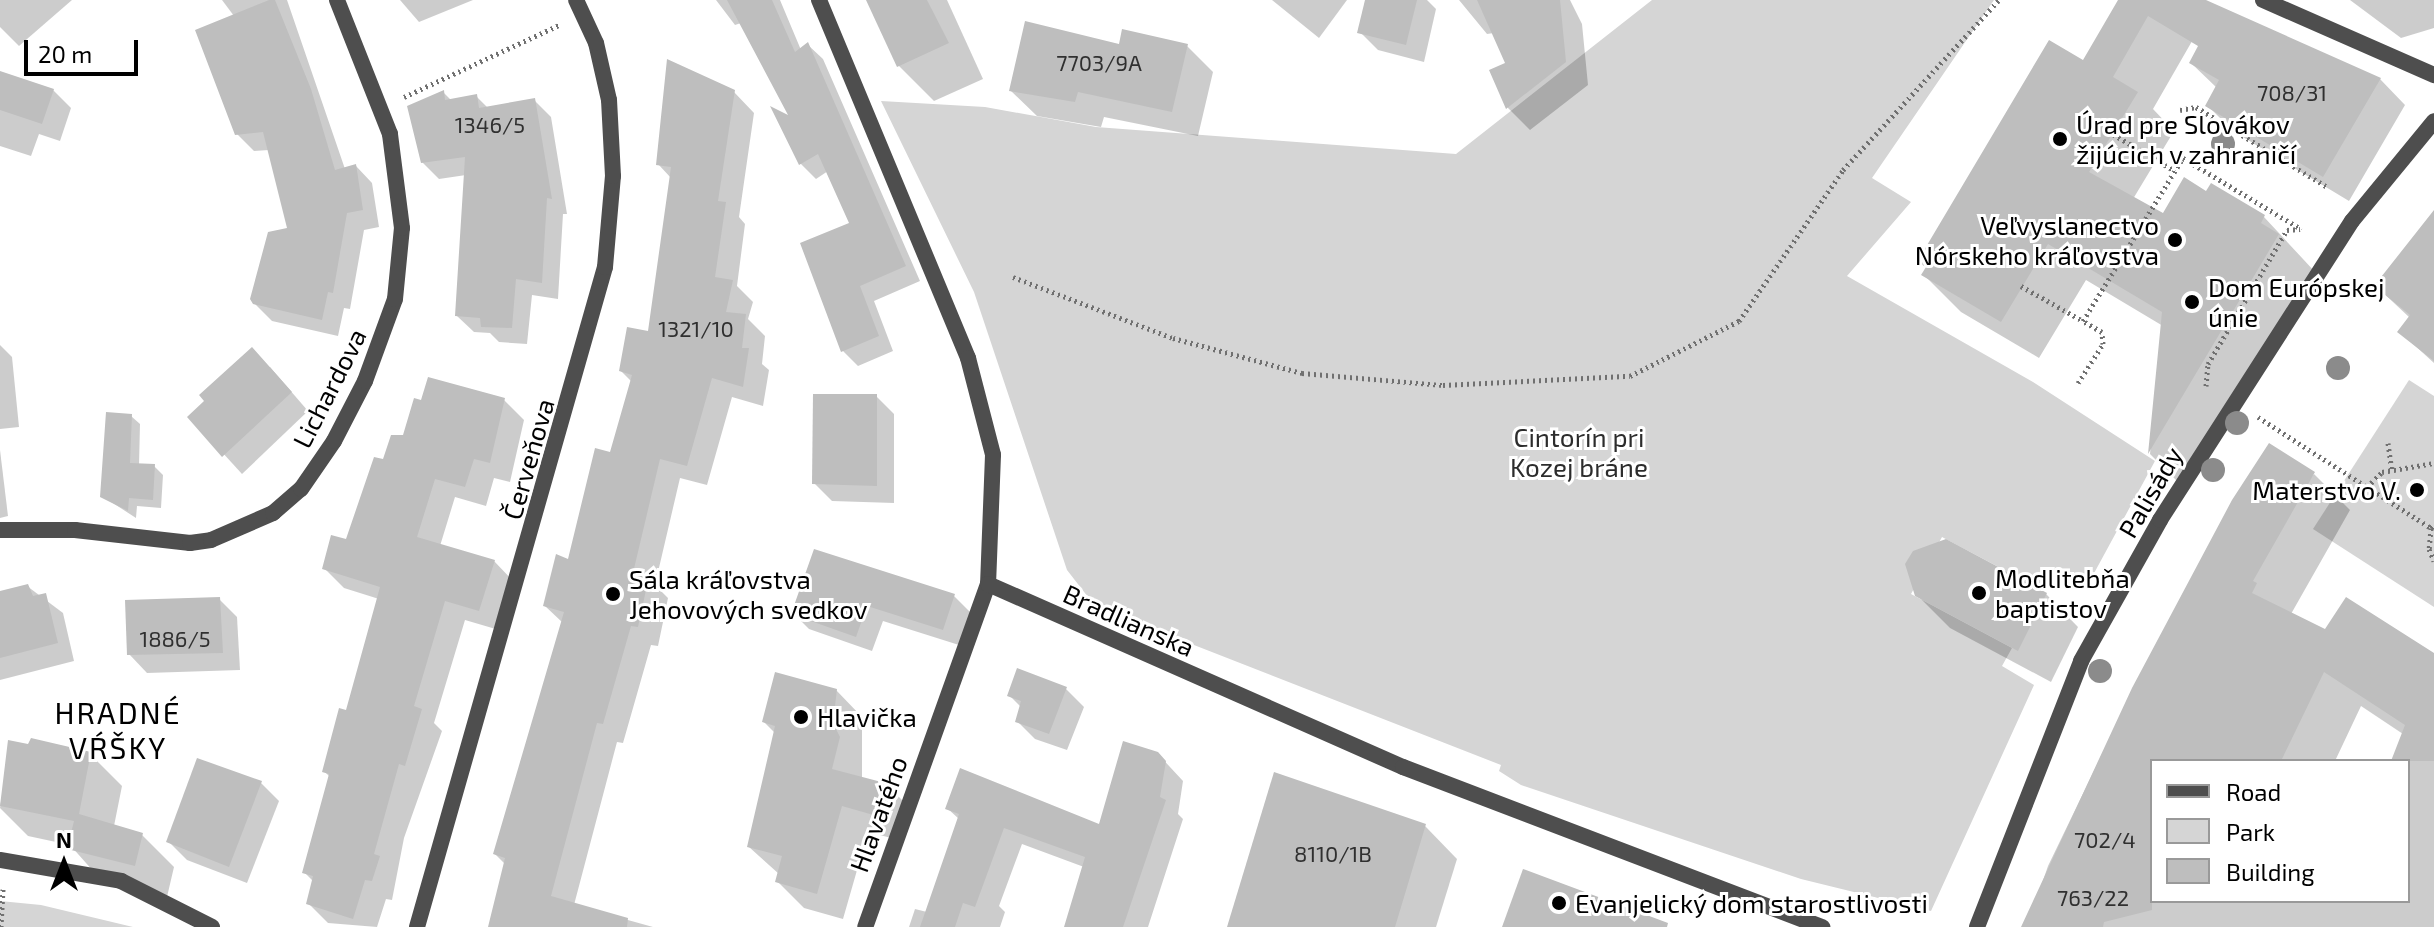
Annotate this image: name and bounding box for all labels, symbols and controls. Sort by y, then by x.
scale bar [28,24,142,74]
text: 20 m [38,39,92,68]
house number: 7703/9A [1056,50,1142,76]
house number: 708/31 [2257,80,2327,106]
place label: Úrad pre Slovákov žijúcich v zahraničí [2076,108,2297,170]
house number: 1346/5 [455,112,525,138]
marker: Úrad pre Slovákov žijúcich v zahraničí [2051,130,2069,148]
place label: Veľvyslanectvo Nórskeho kráľovstva [1915,209,2159,270]
marker: Veľvyslanectvo Nórskeho kráľovstva [2166,231,2184,249]
place label: Dom Európskej únie [2208,271,2384,332]
marker: Dom Európskej únie [2183,293,2201,311]
house number: 1321/10 [658,316,734,342]
street label: Lichardova [286,323,372,453]
street label: Červeňova [496,395,560,523]
park label: Cintorín pri Kozej bráne [1510,421,1648,482]
street label: Palisády [2112,441,2188,543]
place label: Materstvo V. [2252,474,2401,506]
marker: Materstvo V. [2408,481,2426,499]
place label: Modlitebňa baptistov [1995,562,2130,624]
place label: Sála kráľovstva Jehovových svedkov [629,563,868,624]
street label: Bradlianska [1059,577,1199,663]
marker: Modlitebňa baptistov [1970,584,1988,602]
marker: Sála kráľovstva Jehovových svedkov [604,585,622,603]
house number: 1886/5 [139,626,211,652]
district label: HRADNÉ VŔŠKY [54,694,182,764]
place label: Hlavička [817,701,917,733]
marker: Hlavička [792,708,810,726]
street label: Hlavatého [843,752,913,876]
legend [2150,759,2410,903]
text: Road [2226,777,2281,806]
text: Park [2226,817,2275,846]
north arrow [24,823,104,903]
text: N [56,826,72,852]
house number: 702/4 [2074,827,2136,853]
house number: 8110/1B [1294,841,1372,867]
text: Building [2226,857,2315,886]
house number: 763/22 [2057,885,2129,911]
place label: Evanjelický dom starostlivosti [1575,887,1928,919]
marker: Evanjelický dom starostlivosti [1550,894,1568,912]

